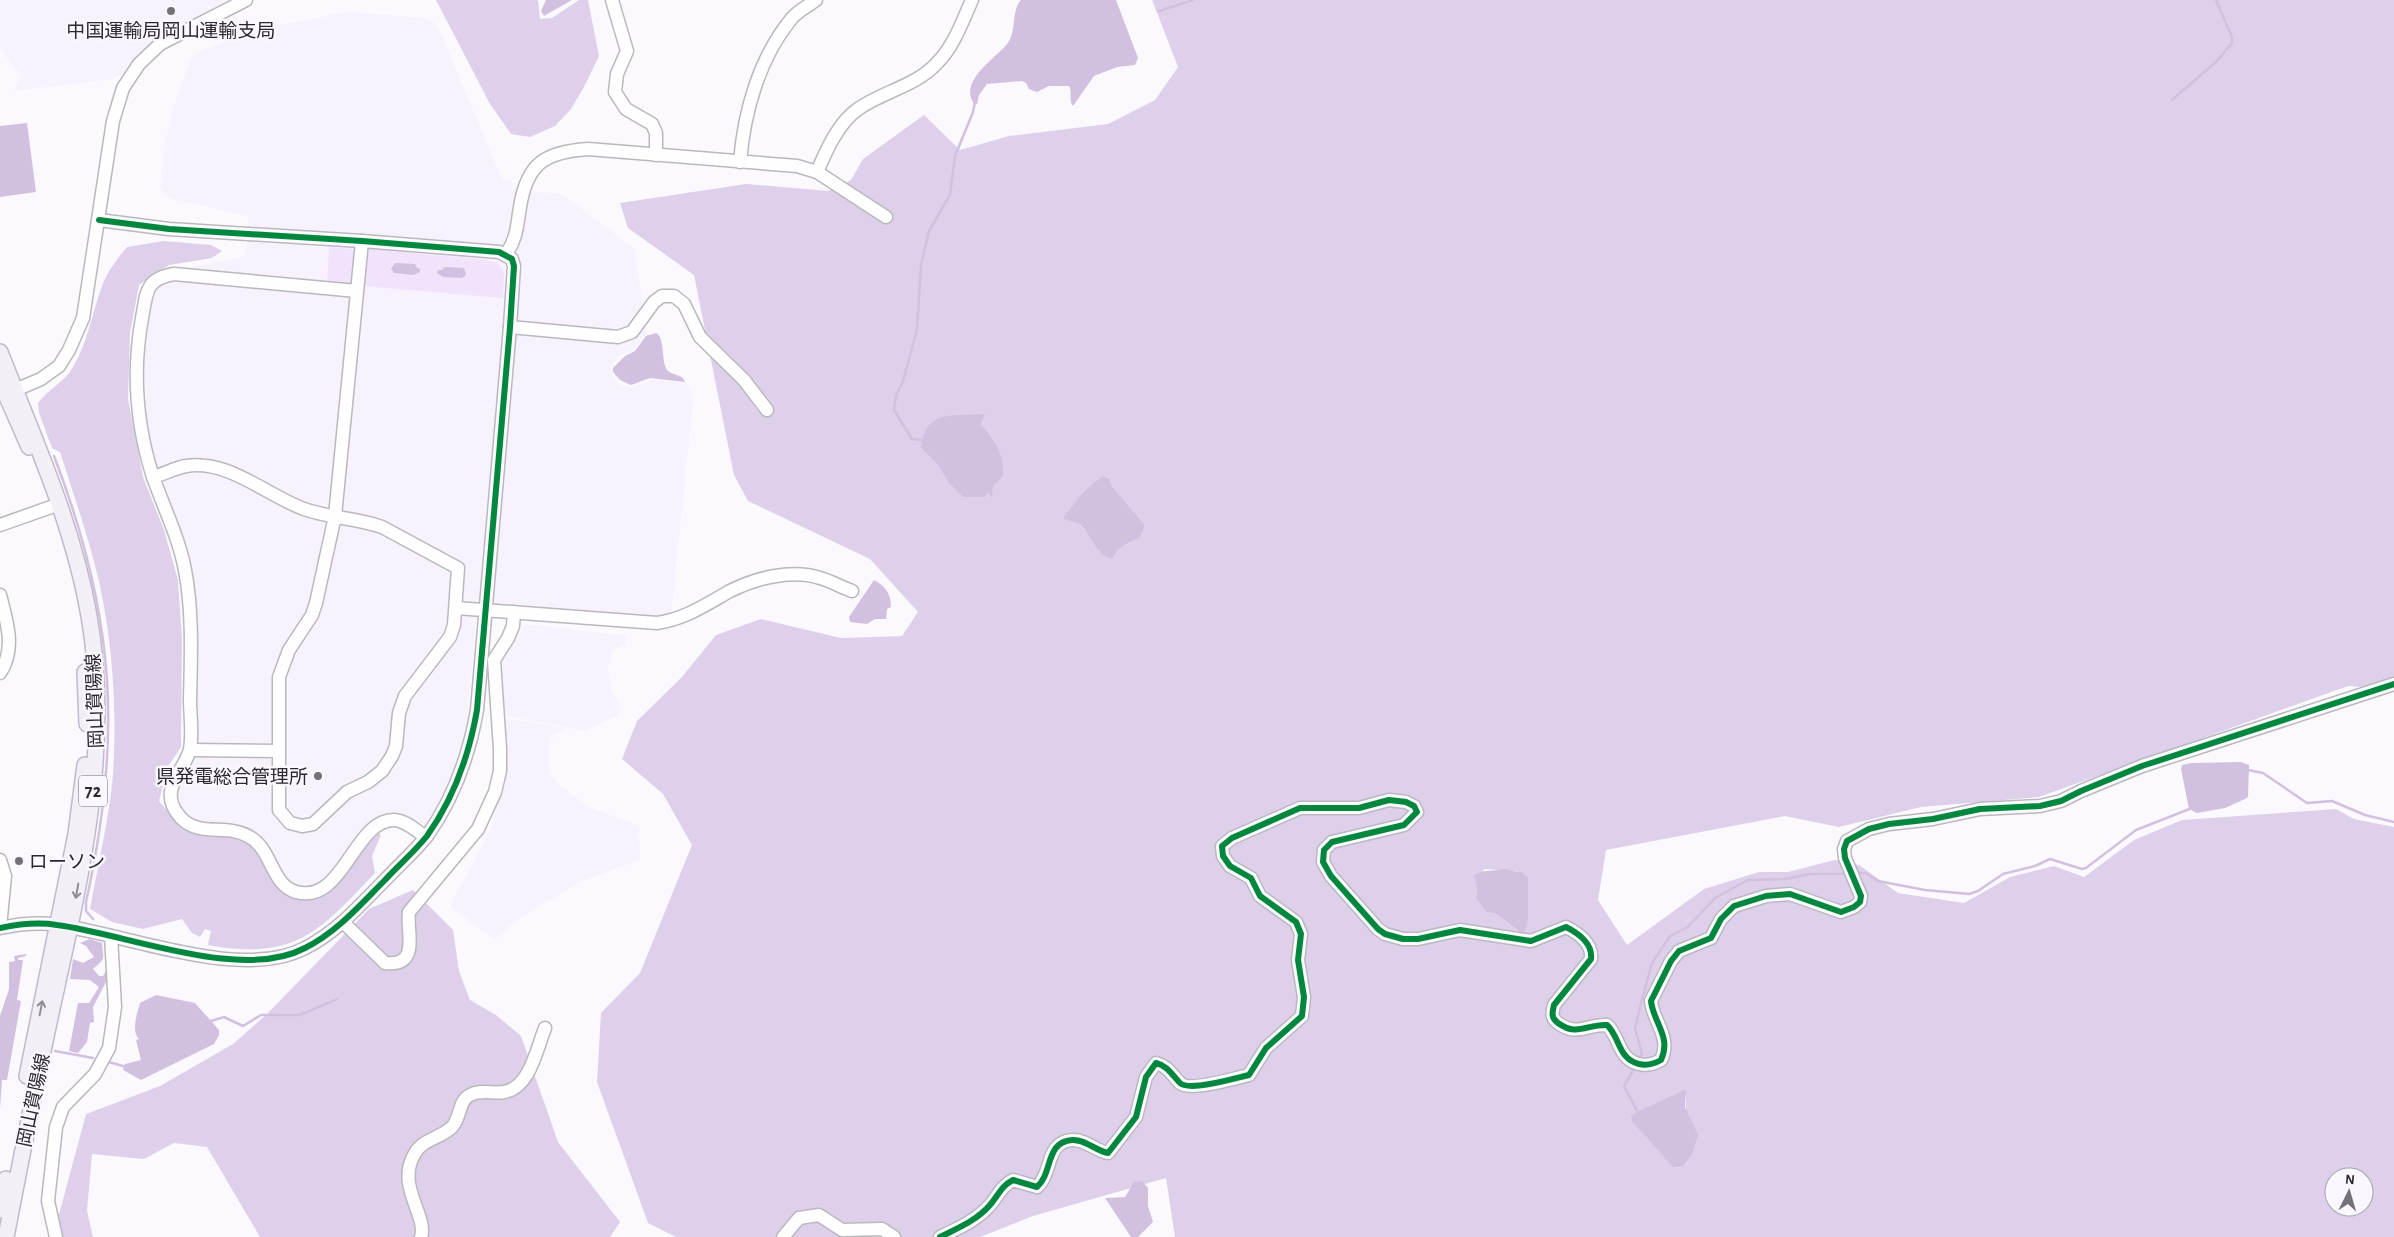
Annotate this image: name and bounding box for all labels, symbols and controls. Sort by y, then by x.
marker: 中国運輸局岡山運輸支局 [165,5,177,17]
place label: 中国運輸局岡山運輸支局 [66,20,276,41]
street label: 岡山賀陽線 [82,653,107,749]
place label: 県発電総合管理所 [156,766,308,787]
marker: 県発電総合管理所 [312,770,324,782]
road number: 72 [79,776,107,806]
place label: ローソン [29,853,105,872]
marker: ローソン [13,855,25,867]
one-way arrow [71,883,81,899]
one-way arrow [36,1000,46,1016]
street label: 岡山賀陽線 [13,1051,54,1149]
north arrow [2324,1167,2374,1217]
text: N [2345,1173,2356,1187]

